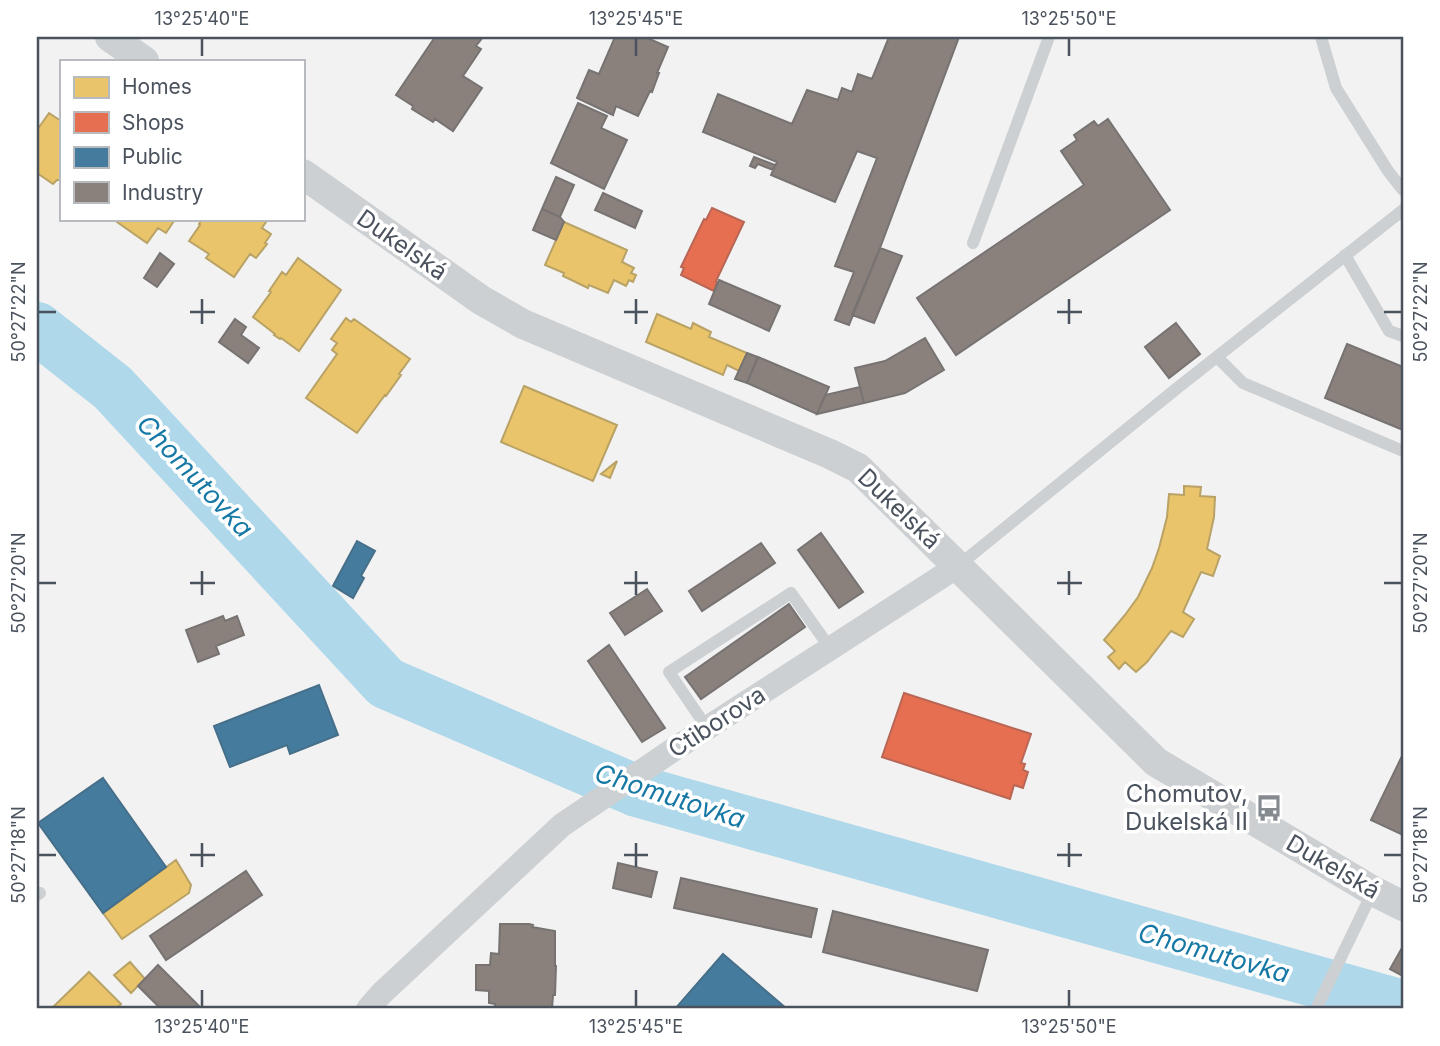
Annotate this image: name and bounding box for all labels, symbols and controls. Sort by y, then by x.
text: 13°25'40"E [155,8,249,29]
text: 13°25'45"E [589,8,683,29]
text: 13°25'50"E [1021,8,1117,29]
legend [60,60,304,220]
text: Homes [122,74,192,99]
text: Shops [122,110,184,135]
text: Public [122,144,183,169]
text: Industry [122,180,204,205]
street label: Dukelská [352,203,453,286]
text: 50°27'22"N [8,262,29,362]
text: 50°27'22"N [1410,262,1431,362]
water label: Chomutovka [131,408,260,543]
street label: Dukelská [852,462,947,555]
text: 50°27'20"N [8,532,29,634]
text: 50°27'20"N [1410,532,1431,634]
street label: Ctiborova [663,680,771,764]
water label: Chomutovka [591,757,749,834]
place label: Chomutov, Dukelská II [1125,779,1248,836]
bus stop icon: Chomutov, Dukelská II [1254,793,1284,823]
text: 50°27'18"N [8,806,29,904]
text: 50°27'18"N [1410,806,1431,904]
street label: Dukelská [1281,828,1385,905]
water label: Chomutovka [1135,916,1293,989]
text: 13°25'40"E [155,1016,249,1037]
text: 13°25'45"E [589,1016,683,1037]
text: 13°25'50"E [1021,1016,1117,1037]

